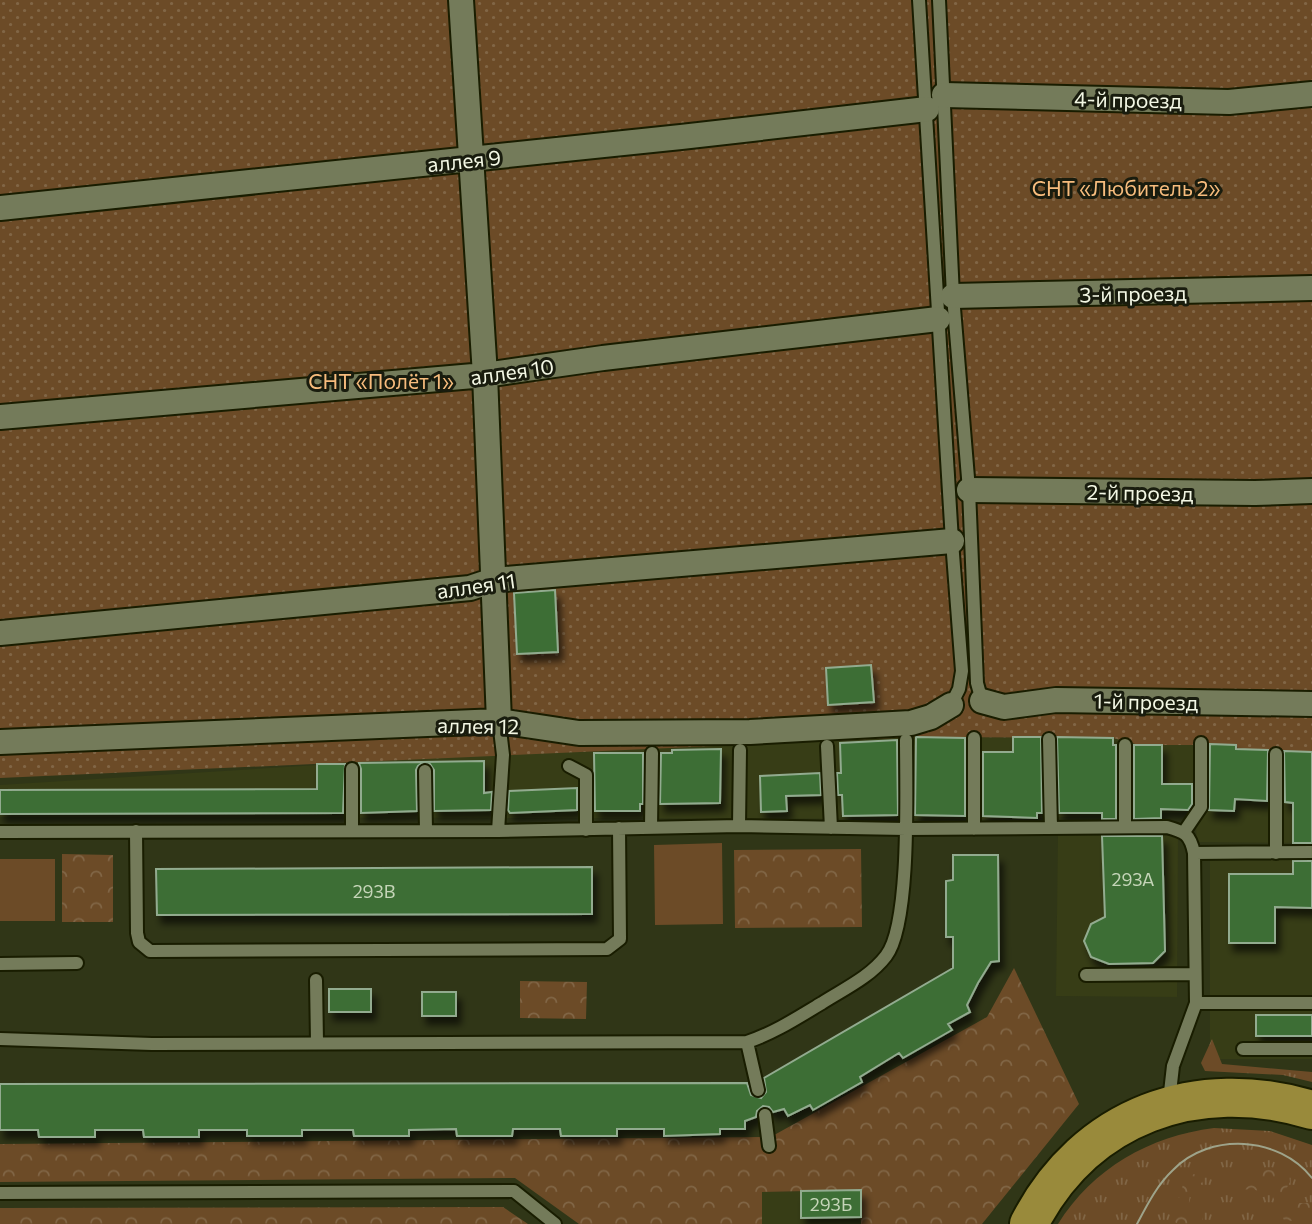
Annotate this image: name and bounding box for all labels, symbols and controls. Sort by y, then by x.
street label: 4-й проезд [1074,86,1182,112]
street label: аллея 9 [426,144,502,176]
park label: СНТ «Любитель 2» [1032,175,1220,200]
street label: 3-й проезд [1079,280,1187,306]
street label: аллея 10 [469,353,555,389]
park label: СНТ «Полёт 1» [308,368,454,393]
street label: 2-й проезд [1086,479,1194,505]
street label: аллея 11 [435,567,517,603]
street label: 1-й проезд [1094,688,1198,714]
street label: аллея 12 [437,712,519,738]
house number: 293А [1111,868,1155,890]
house number: 293В [353,880,395,902]
house number: 293Б [810,1193,852,1215]

